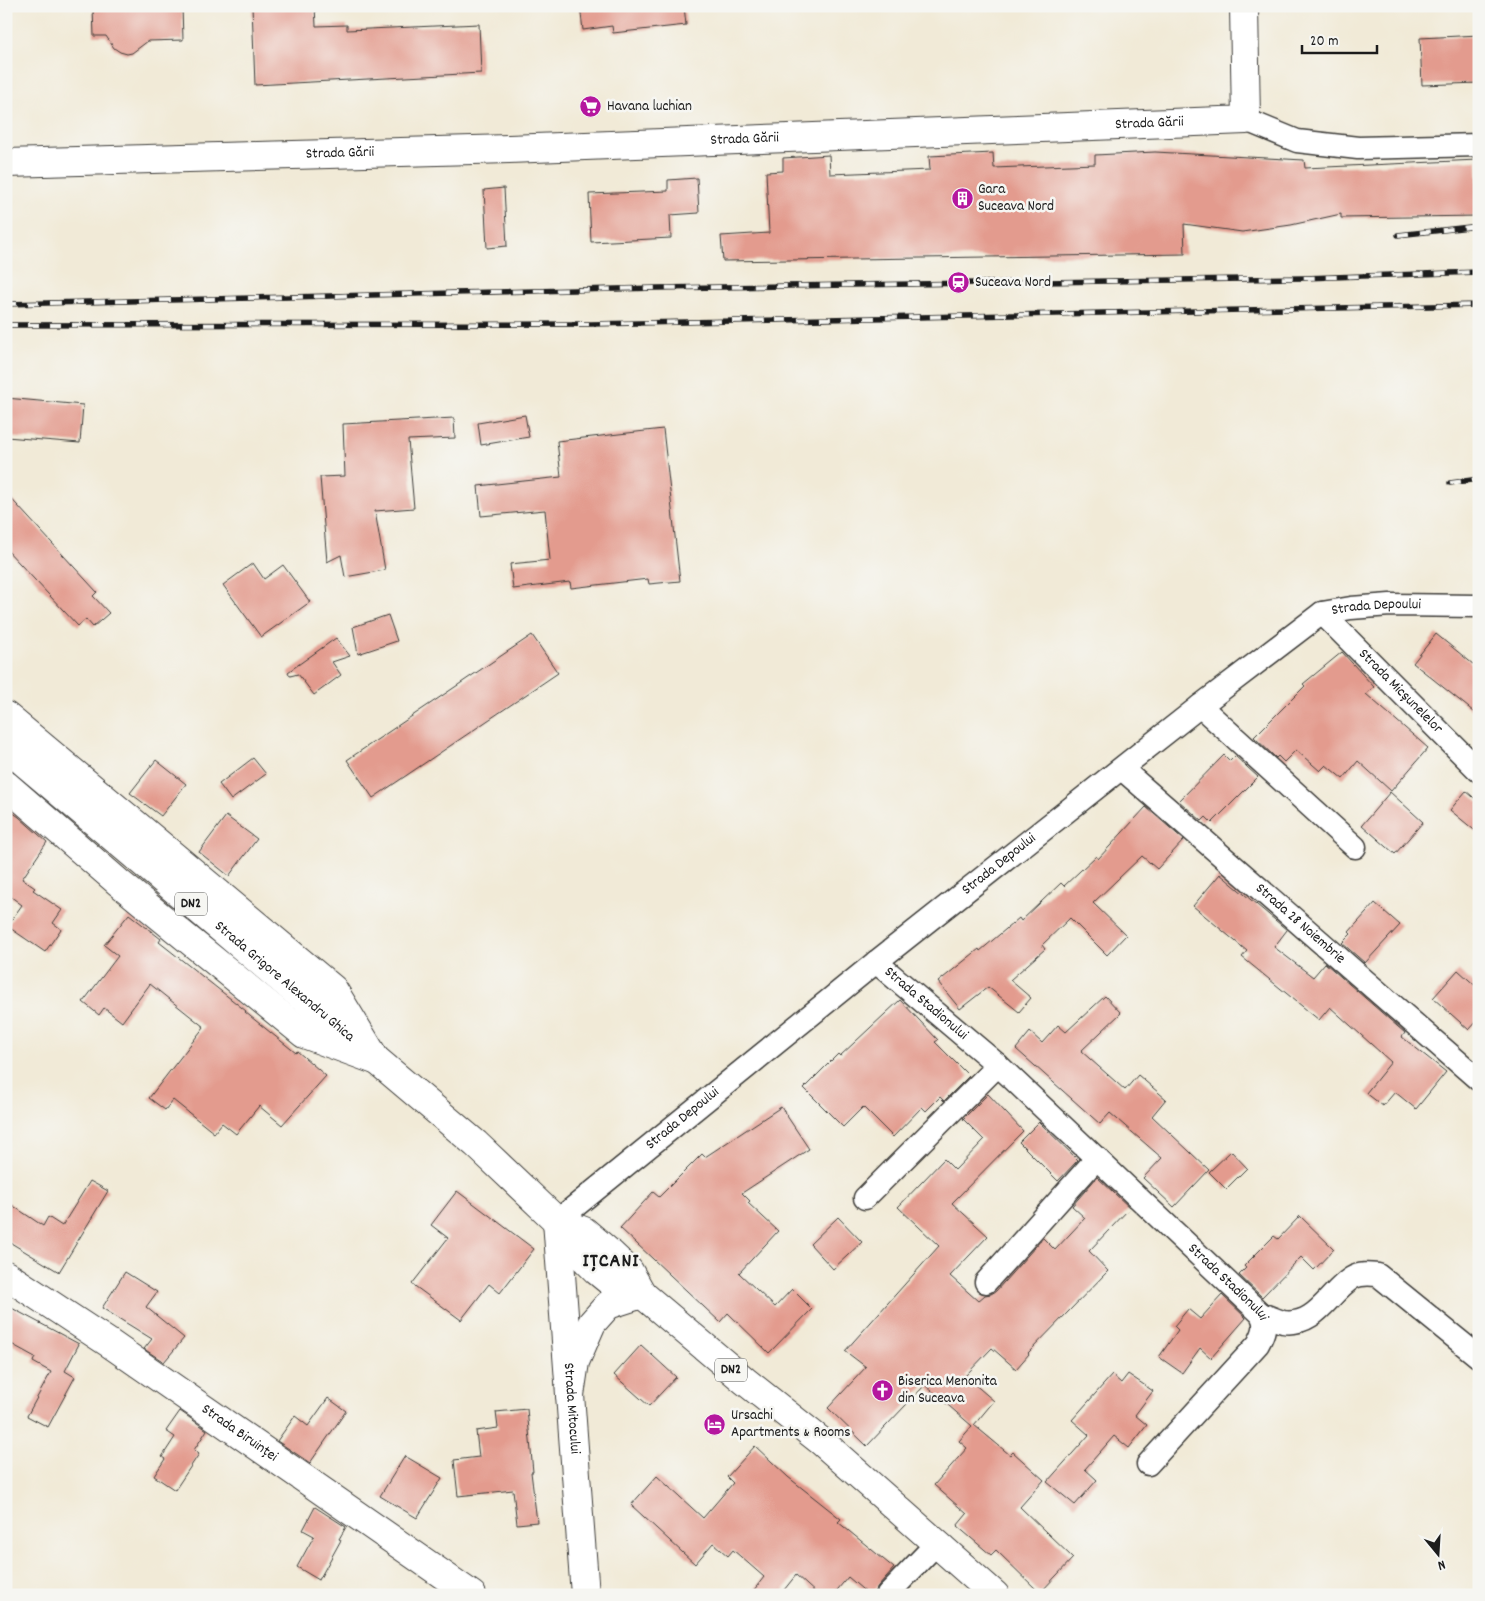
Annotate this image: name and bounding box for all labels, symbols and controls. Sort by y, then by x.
scale bar [1302,22,1378,54]
text: 20 m [1310,31,1338,53]
supermarket icon: Havana luchian [579,95,603,119]
place label: Havana luchian [607,96,692,118]
street label: Strada Gării [1115,111,1184,136]
street label: Strada Gării [710,127,780,152]
street label: Strada Gării [305,142,375,166]
place label: Gara Suceava Nord [978,179,1054,218]
building icon: Gara Suceava Nord [950,187,974,211]
station icon: Suceava Nord [947,271,971,295]
place label: Suceava Nord [975,272,1051,294]
street label: Strada Depoului [1330,594,1421,622]
street label: Strada Micșunelelor [1353,644,1448,740]
street label: Strada Depoului [957,828,1041,901]
street label: Strada 28 Noiembrie [1250,878,1350,970]
road number: DN2 [175,892,207,916]
street label: Strada Grigore Alexandru Ghica [209,916,360,1048]
street label: Strada Stadionului [879,962,973,1046]
street label: Strada Depoului [641,1082,725,1156]
street label: Strada Stadionului [1182,1239,1274,1324]
district label: IȚCANI [582,1248,640,1276]
road number: DN2 [715,1358,747,1382]
street label: Strada Mitocului [557,1362,585,1455]
place label: Biserica Menonita din Suceava [898,1371,998,1410]
church icon: Biserica Menonita din Suceava [870,1379,894,1403]
street label: Strada Biruinței [197,1399,282,1468]
place label: Ursachi Apartments & Rooms [731,1405,851,1444]
hotel icon: Ursachi Apartments & Rooms [703,1413,727,1437]
north arrow [1412,1528,1462,1578]
text: N [1435,1554,1448,1575]

